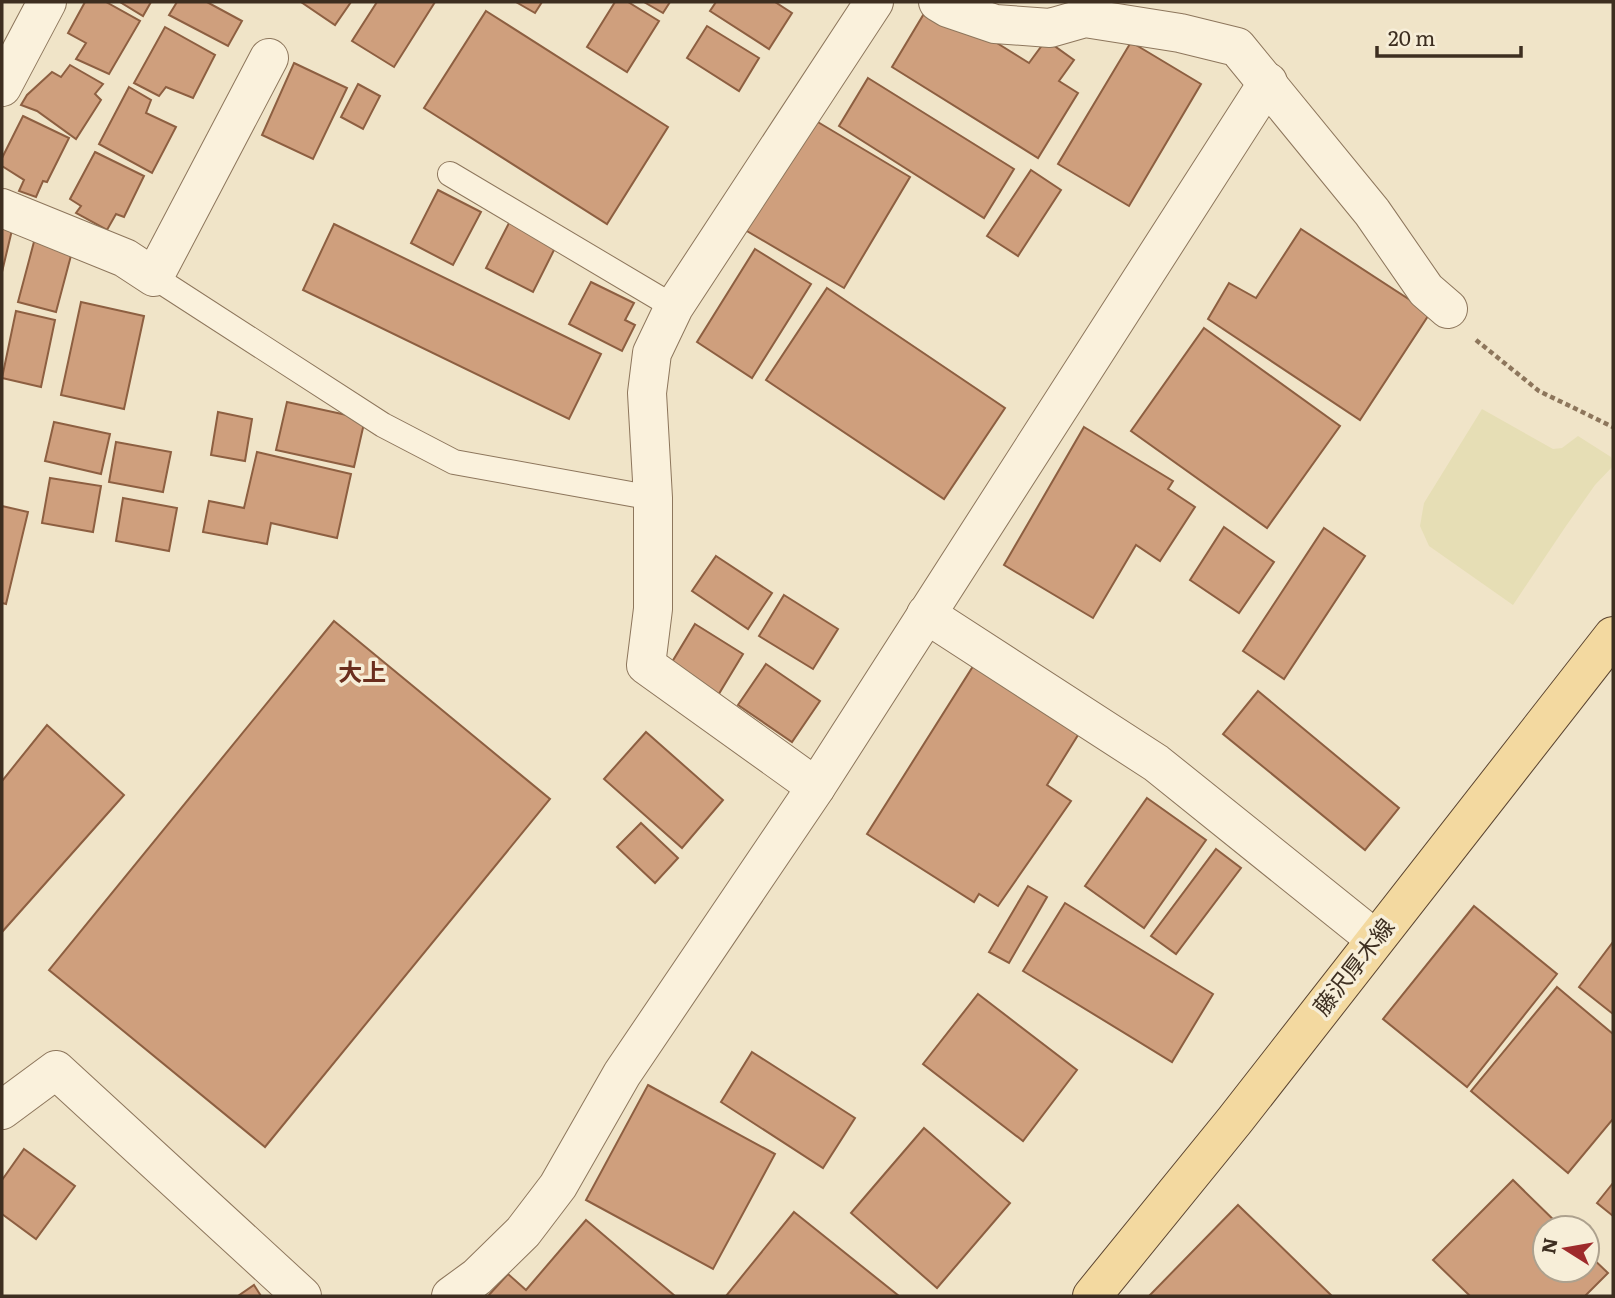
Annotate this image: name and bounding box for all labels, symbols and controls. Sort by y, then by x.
scale bar [1377,14,1520,58]
text: 20 m [1388,21,1435,52]
district label: 大上 [338,653,386,688]
street label: 藤沢厚木線 [1304,910,1401,1022]
north arrow [1531,1214,1601,1284]
text: N [1533,1235,1564,1256]

